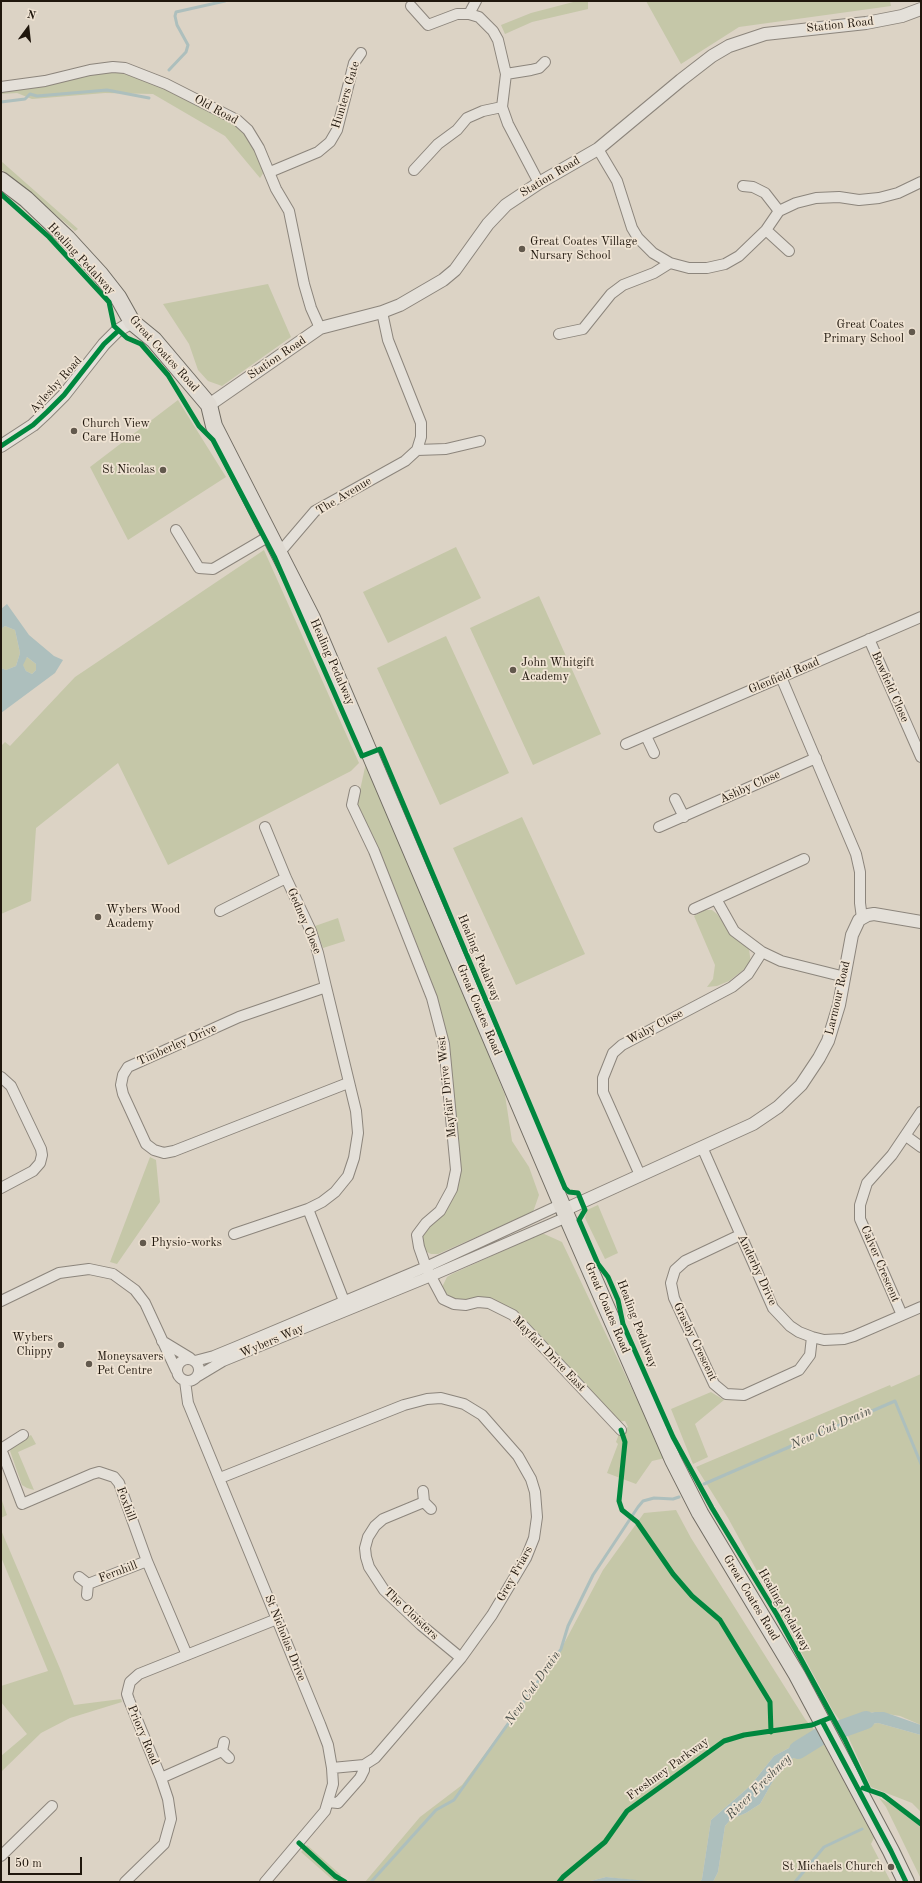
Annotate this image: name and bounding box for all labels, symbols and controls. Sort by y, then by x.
north arrow [8,8,48,48]
text: N [26,10,37,22]
street label: Station Road [806,14,874,36]
street label: Hunters Gate [329,60,363,130]
street label: Old Road [192,92,240,128]
street label: Station Road [517,153,583,201]
street label: Healing Pedalway [44,220,118,298]
place label: Great Coates Village Nursary School [530,235,637,263]
marker: Great Coates Village Nursary School [517,244,527,254]
street label: Great Coates Road [126,313,202,395]
place label: Great Coates Primary School [823,318,904,346]
marker: Great Coates Primary School [907,327,917,337]
street label: Station Road [245,333,309,383]
street label: Aylesby Road [27,354,85,416]
place label: Church View Care Home [82,417,150,445]
marker: Church View Care Home [69,426,79,436]
place label: St Nicolas [102,463,155,477]
marker: St Nicolas [158,465,168,475]
street label: The Avenue [314,474,374,518]
street label: Healing Pedalway [306,616,358,708]
street label: Bowfield Close [868,649,912,725]
street label: Glenfield Road [747,655,821,697]
place label: John Whitgift Academy [521,656,594,684]
marker: John Whitgift Academy [508,665,518,675]
street label: Ashby Close [718,767,782,807]
street label: Gedney Close [284,886,324,956]
place label: Wybers Wood Academy [106,903,180,931]
marker: Wybers Wood Academy [93,912,103,922]
street label: Healing Pedalway [454,912,504,1004]
street label: Larmour Road [822,959,854,1037]
street label: Great Coates Road [453,962,505,1058]
street label: Waby Close [624,1006,686,1048]
street label: Timberley Drive [135,1021,219,1069]
street label: Mayfair Drive West [434,1035,460,1139]
street label: Calver Crescent [857,1223,903,1305]
street label: Anderby Drive [734,1232,780,1308]
place label: Physio-works [151,1236,222,1250]
marker: Physio-works [138,1238,148,1248]
street label: Great Coates Road [581,1260,633,1356]
street label: Healing Pedalway [614,1278,660,1370]
street label: Grasby Crescent [670,1300,720,1384]
street label: Mayfair Drive East [509,1313,589,1395]
street label: Wybers Way [238,1321,306,1361]
place label: Wybers Chippy [12,1331,53,1359]
marker: Wybers Chippy [56,1340,66,1350]
place label: Moneysavers Pet Centre [97,1350,164,1378]
marker: Moneysavers Pet Centre [84,1359,94,1369]
water label: New Cut Drain [788,1403,874,1453]
street label: Foxhill [113,1485,139,1523]
street label: Grey Friars [494,1544,536,1604]
street label: Great Coates Road [720,1552,782,1644]
street label: Fernhill [97,1558,139,1586]
street label: Healing Pedalway [754,1566,814,1654]
street label: The Cloisters [381,1585,441,1643]
street label: St Nicholas Drive [261,1593,309,1683]
water label: New Cut Drain [502,1648,564,1728]
street label: Priory Road [124,1703,162,1767]
street label: Freshney Parkway [624,1734,712,1804]
water label: River Freshney [723,1751,795,1823]
scale bar [10,1849,84,1875]
text: 50 m [15,1858,42,1870]
place label: St Michaels Church [782,1860,883,1874]
marker: St Michaels Church [886,1862,896,1872]

